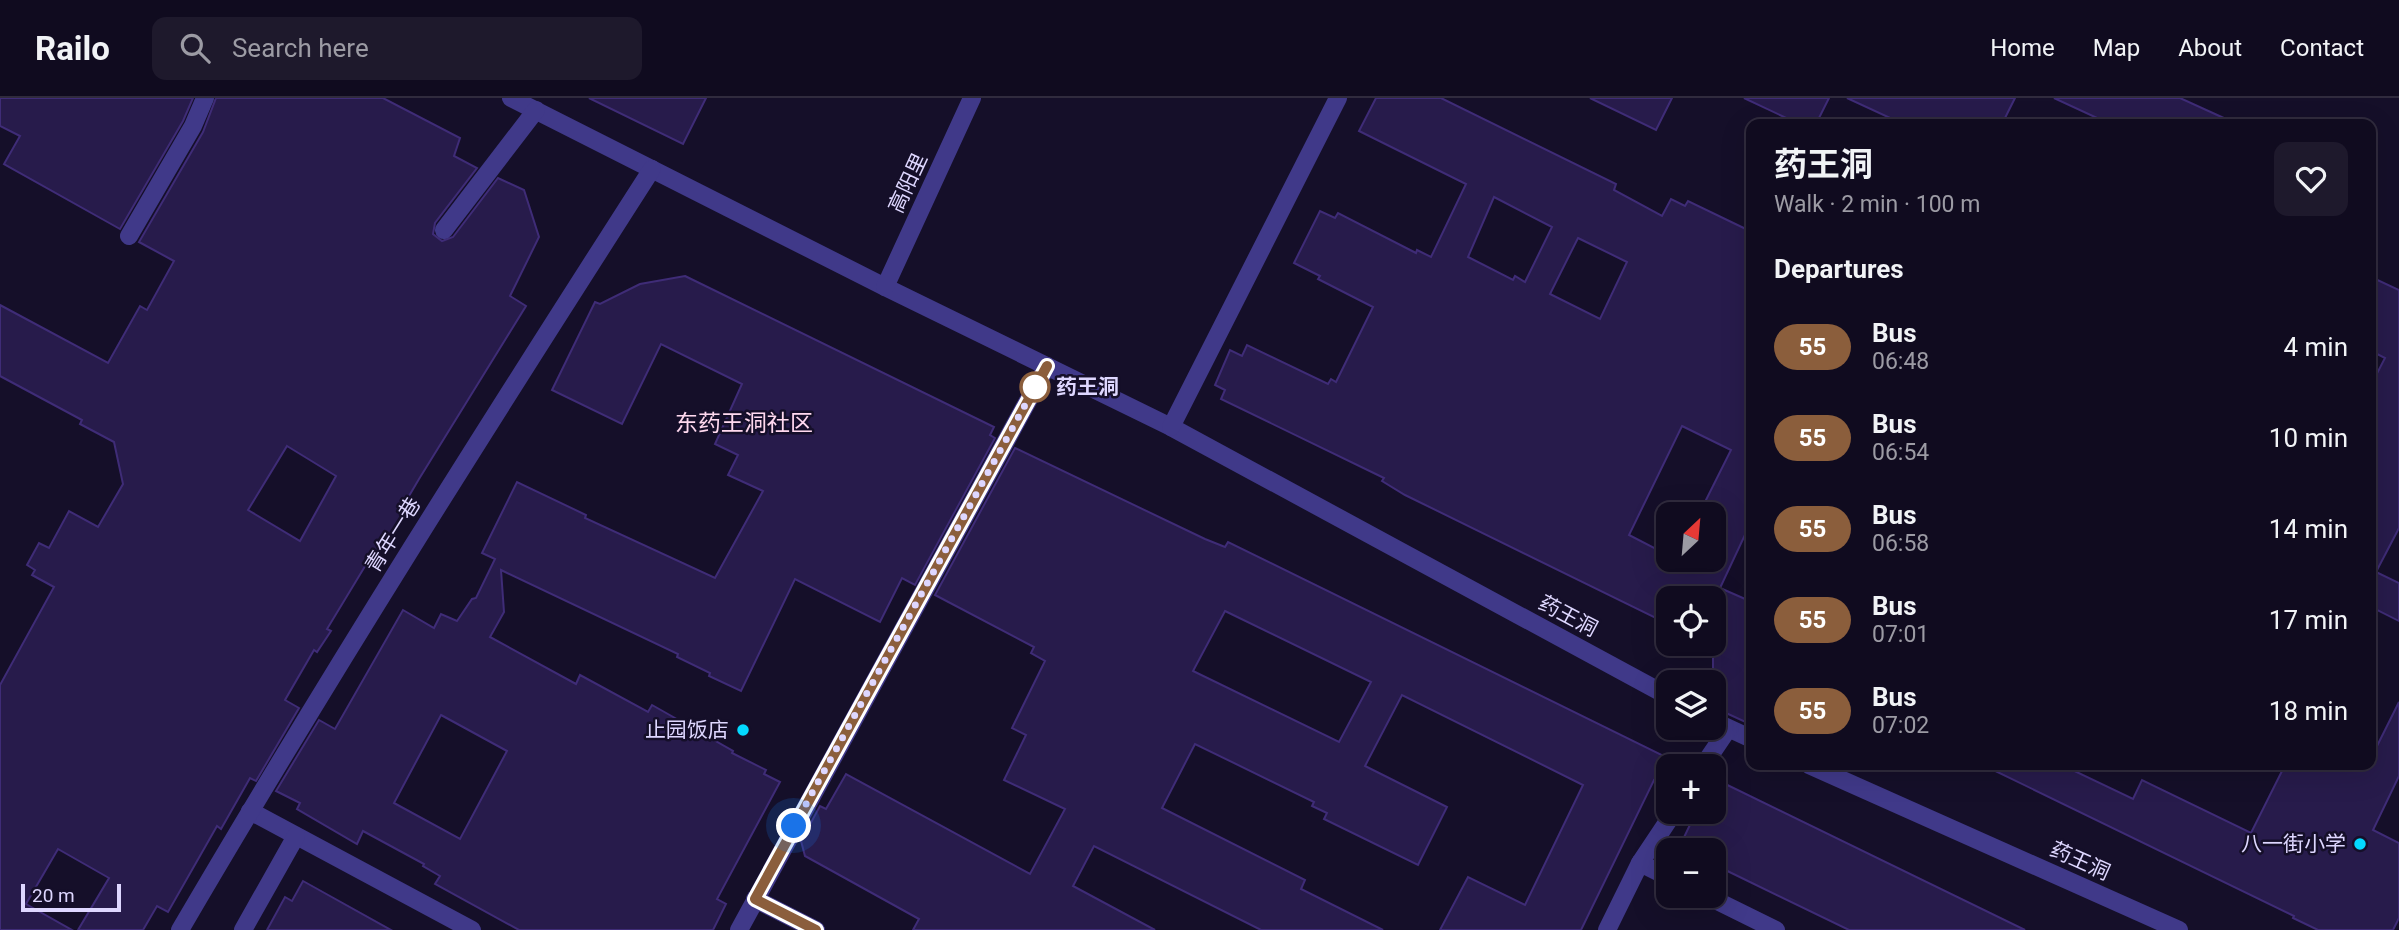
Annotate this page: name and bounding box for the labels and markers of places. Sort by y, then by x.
marker: 药王洞 [1020,372,1050,402]
place label: 药王洞 [1056,375,1119,399]
place label: 止园饭店 [645,718,729,742]
marker: 止园饭店 [735,722,751,738]
place label: 八一街小学 [2241,832,2346,856]
marker: 八一街小学 [2352,836,2368,852]

